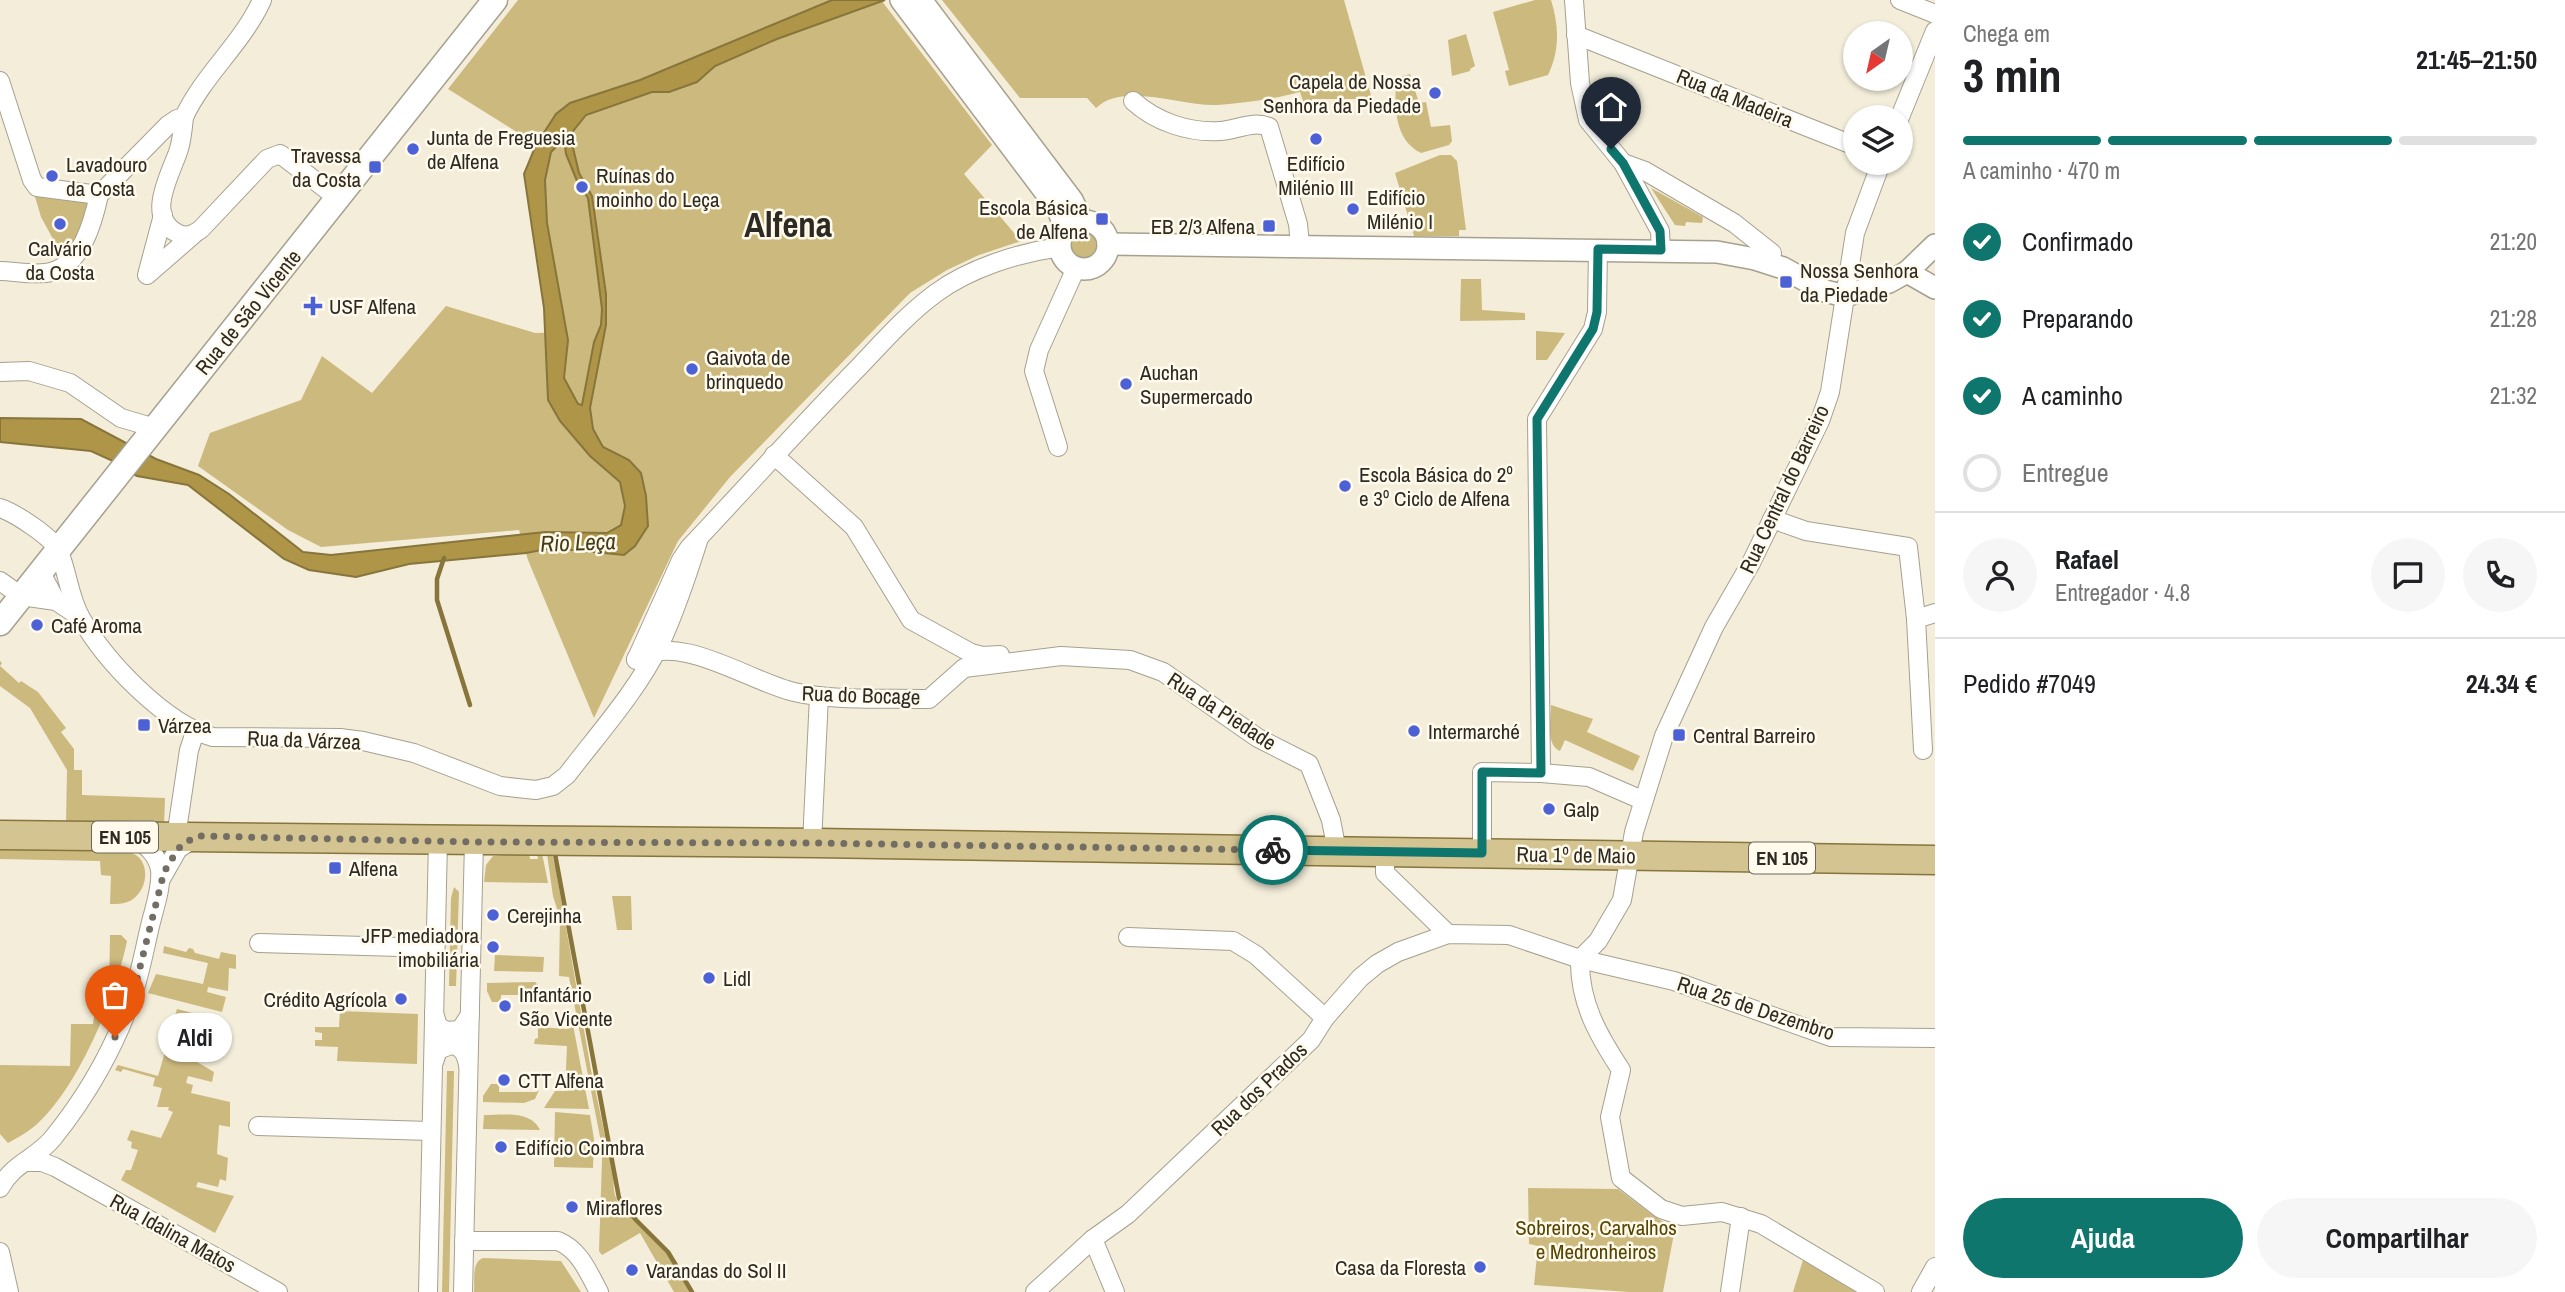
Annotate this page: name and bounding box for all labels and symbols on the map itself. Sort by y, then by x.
north arrow [1843,21,1913,91]
street label: Rua da Madeira [1672,61,1798,135]
place label: Capela de Nossa Senhora da Piedade [1263,67,1421,120]
pin [1581,77,1641,149]
marker: Capela de Nossa Senhora da Piedade [1427,85,1443,101]
place label: Junta de Freguesia de Alfena [427,123,576,176]
marker: Edifício Milénio III [1308,131,1324,147]
place label: Travessa da Costa [291,141,361,194]
marker: Junta de Freguesia de Alfena [405,141,421,157]
place label: Edifício Milénio III [1278,149,1354,202]
place label: Lavadouro da Costa [66,150,147,203]
marker: Travessa da Costa [367,159,383,175]
place label: Ruínas do moinho do Leça [596,161,720,214]
marker: Lavadouro da Costa [44,168,60,184]
marker: Ruínas do moinho do Leça [574,179,590,195]
place label: Edifício Milénio I [1367,183,1433,236]
place label: Escola Básica de Alfena [979,193,1088,246]
district label: Alfena [744,201,832,248]
marker: Edifício Milénio I [1345,201,1361,217]
marker: Escola Básica de Alfena [1094,211,1110,227]
place label: EB 2/3 Alfena [1151,212,1255,241]
marker: Calvário da Costa [52,216,68,232]
marker: EB 2/3 Alfena [1261,218,1277,234]
place label: Calvário da Costa [26,234,95,287]
street label: Rua de São Vicente [188,243,308,381]
place label: Nossa Senhora da Piedade [1800,256,1919,309]
marker: Nossa Senhora da Piedade [1778,274,1794,290]
place label: USF Alfena [329,292,417,321]
marker: USF Alfena [303,296,323,316]
place label: Gaivota de brinquedo [706,343,790,396]
place label: Auchan Supermercado [1139,358,1253,411]
marker: Gaivota de brinquedo [684,361,700,377]
marker: Auchan Supermercado [1118,376,1134,392]
street label: Rua Central do Barreiro [1732,400,1836,578]
place label: Escola Básica do 2º e 3º Ciclo de Alfena [1359,460,1513,513]
marker: Escola Básica do 2º e 3º Ciclo de Alfena [1337,478,1353,494]
water label: Rio Leça [540,525,616,559]
place label: Café Aroma [51,611,142,640]
marker: Café Aroma [29,617,45,633]
street label: Rua da Piedade [1162,665,1282,757]
street label: Rua do Bocage [801,678,921,712]
place label: Várzea [158,711,212,740]
marker: Várzea [136,717,152,733]
place label: Intermarché [1428,717,1520,746]
place label: Central Barreiro [1693,721,1816,750]
marker: Intermarché [1406,723,1422,739]
street label: Rua da Várzea [247,724,362,756]
marker: Central Barreiro [1671,727,1687,743]
place label: Galp [1563,795,1599,824]
marker: Galp [1541,801,1557,817]
courier [1238,815,1308,885]
road number: EN 105 [92,822,158,852]
street label: Rua 1º de Maio [1516,839,1636,871]
road number: EN 105 [1749,842,1815,874]
place label: Alfena [348,854,398,883]
marker: Alfena [327,860,343,876]
place label: Cerejinha [507,901,582,930]
marker: Cerejinha [485,907,501,923]
place label: JFP mediadora imobiliária [362,921,479,974]
marker: JFP mediadora imobiliária [485,939,501,955]
place label: Lidl [723,964,751,993]
pin [85,965,145,1037]
street label: Rua 25 de Dezembro [1674,969,1838,1047]
marker: Lidl [701,970,717,986]
place label: Infantário São Vicente [519,980,613,1033]
place label: Crédito Agrícola [264,985,387,1014]
marker: Crédito Agrícola [393,991,409,1007]
marker: Infantário São Vicente [497,998,513,1014]
callout: Aldi [157,1012,230,1062]
street label: Rua dos Prados [1205,1036,1313,1142]
place label: CTT Alfena [518,1066,604,1095]
marker: CTT Alfena [496,1072,512,1088]
place label: Edifício Coimbra [515,1133,645,1162]
marker: Edifício Coimbra [493,1139,509,1155]
street label: Rua Idalina Matos [105,1186,241,1280]
place label: Miraflores [586,1193,663,1222]
marker: Miraflores [564,1199,580,1215]
park label: Sobreiros, Carvalhos e Medronheiros [1515,1213,1677,1266]
place label: Casa da Floresta [1335,1253,1466,1282]
place label: Varandas do Sol II [646,1256,786,1285]
marker: Casa da Floresta [1472,1259,1488,1275]
marker: Varandas do Sol II [624,1262,640,1278]

